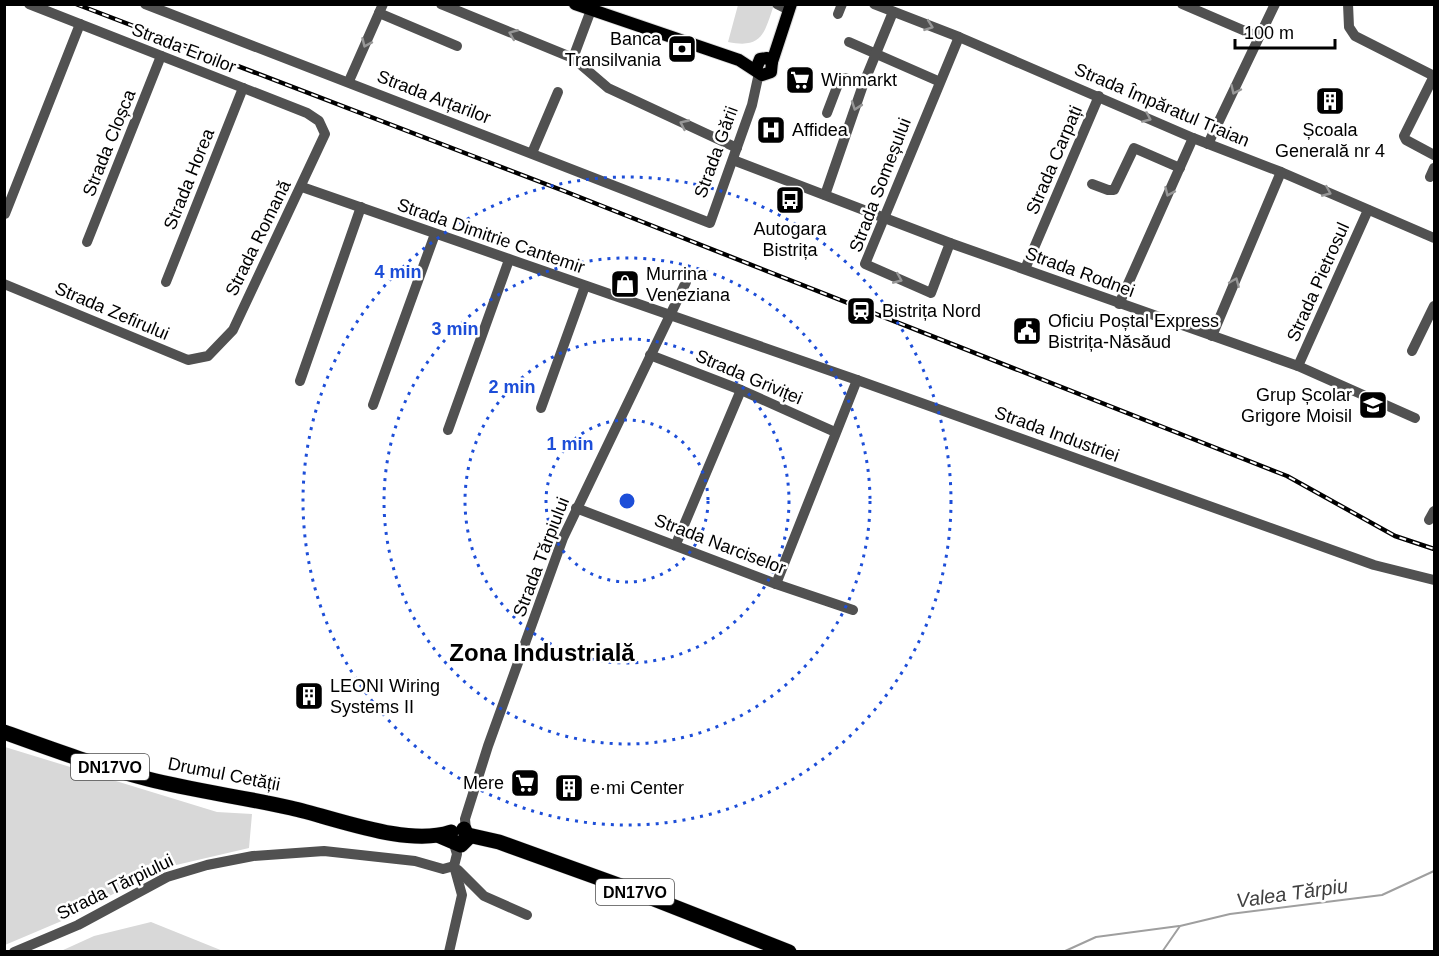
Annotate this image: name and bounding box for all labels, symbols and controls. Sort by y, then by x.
scale bar [1235,12,1336,50]
one-way arrow [923,18,934,31]
street label: Strada Eroilor [129,19,239,77]
text: 100 m [1244,23,1294,43]
one-way arrow [508,29,519,41]
place label: Banca Transilvania [565,29,662,70]
bank icon: Banca Transilvania [666,33,698,65]
one-way arrow [361,36,373,47]
street label: Strada Împăratul Traian [1072,59,1252,151]
supermarket icon: Winmarkt [784,64,816,96]
street label: Strada Arțarilor [374,66,494,128]
place label: Winmarkt [821,70,897,90]
one-way arrow [1230,83,1242,94]
building icon: Școala Generală nr 4 [1314,85,1346,117]
street label: Strada Cloșca [79,86,140,199]
one-way arrow [851,100,864,110]
street label: Strada Gării [690,103,742,201]
street label: Strada Carpați [1022,103,1086,217]
one-way arrow [1141,110,1152,122]
hospital icon: Affidea [755,114,787,146]
street label: Strada Someșului [845,115,915,255]
one-way arrow [680,119,691,131]
place label: Affidea [792,120,849,140]
place label: Școala Generală nr 4 [1275,120,1385,161]
street label: Strada Horea [160,125,219,232]
street label: Strada Romană [221,176,295,299]
bus stop icon: Autogara Bistrița [774,184,806,216]
one-way arrow [1164,185,1176,196]
one-way arrow [1321,185,1332,197]
street label: Strada Dimitrie Cantemir [395,194,587,278]
place label: Autogara Bistrița [753,219,828,260]
street label: Strada Pietrosul [1283,219,1353,345]
street label: Strada Rodnei [1023,243,1137,301]
text: 4 min [374,262,422,282]
place label: Murrina Veneziana [646,264,731,305]
shop icon: Murrina Veneziana [609,268,641,300]
one-way arrow [892,271,903,283]
one-way arrow [1228,277,1240,288]
street label: Strada Zefirului [52,278,172,344]
station icon: Bistrița Nord [845,295,877,327]
place label: Bistrița Nord [882,301,981,321]
place label: Oficiu Poștal Express Bistrița-Năsăud [1048,311,1219,352]
public building icon: Oficiu Poștal Express Bistrița-Năsăud [1011,315,1043,347]
text: 3 min [431,319,479,339]
street label: Strada Griviței [693,346,805,408]
text: 2 min [488,377,536,397]
place label: Grup Școlar Grigore Moisil [1241,385,1352,426]
school or university icon: Grup Școlar Grigore Moisil [1357,389,1389,421]
street label: Strada Industriei [992,402,1122,466]
text: 1 min [546,434,594,454]
centre of rings [617,491,637,511]
street label: Strada Tărpiului [509,494,573,620]
street label: Strada Narciselor [652,510,788,578]
district label: Zona Industrială [449,639,635,666]
place label: LEONI Wiring Systems II [330,676,440,717]
building icon: LEONI Wiring Systems II [293,680,325,712]
street label: Drumul Cetății [166,753,282,795]
road number: DN17VO [71,754,149,780]
supermarket icon: Mere [509,767,541,799]
building icon: e·mi Center [553,772,585,804]
place label: Mere [463,773,504,793]
place label: e·mi Center [590,778,684,798]
street label: Strada Tărpiului [54,850,176,924]
water label: Valea Tărpiu [1235,874,1349,912]
road number: DN17VO [596,879,674,905]

